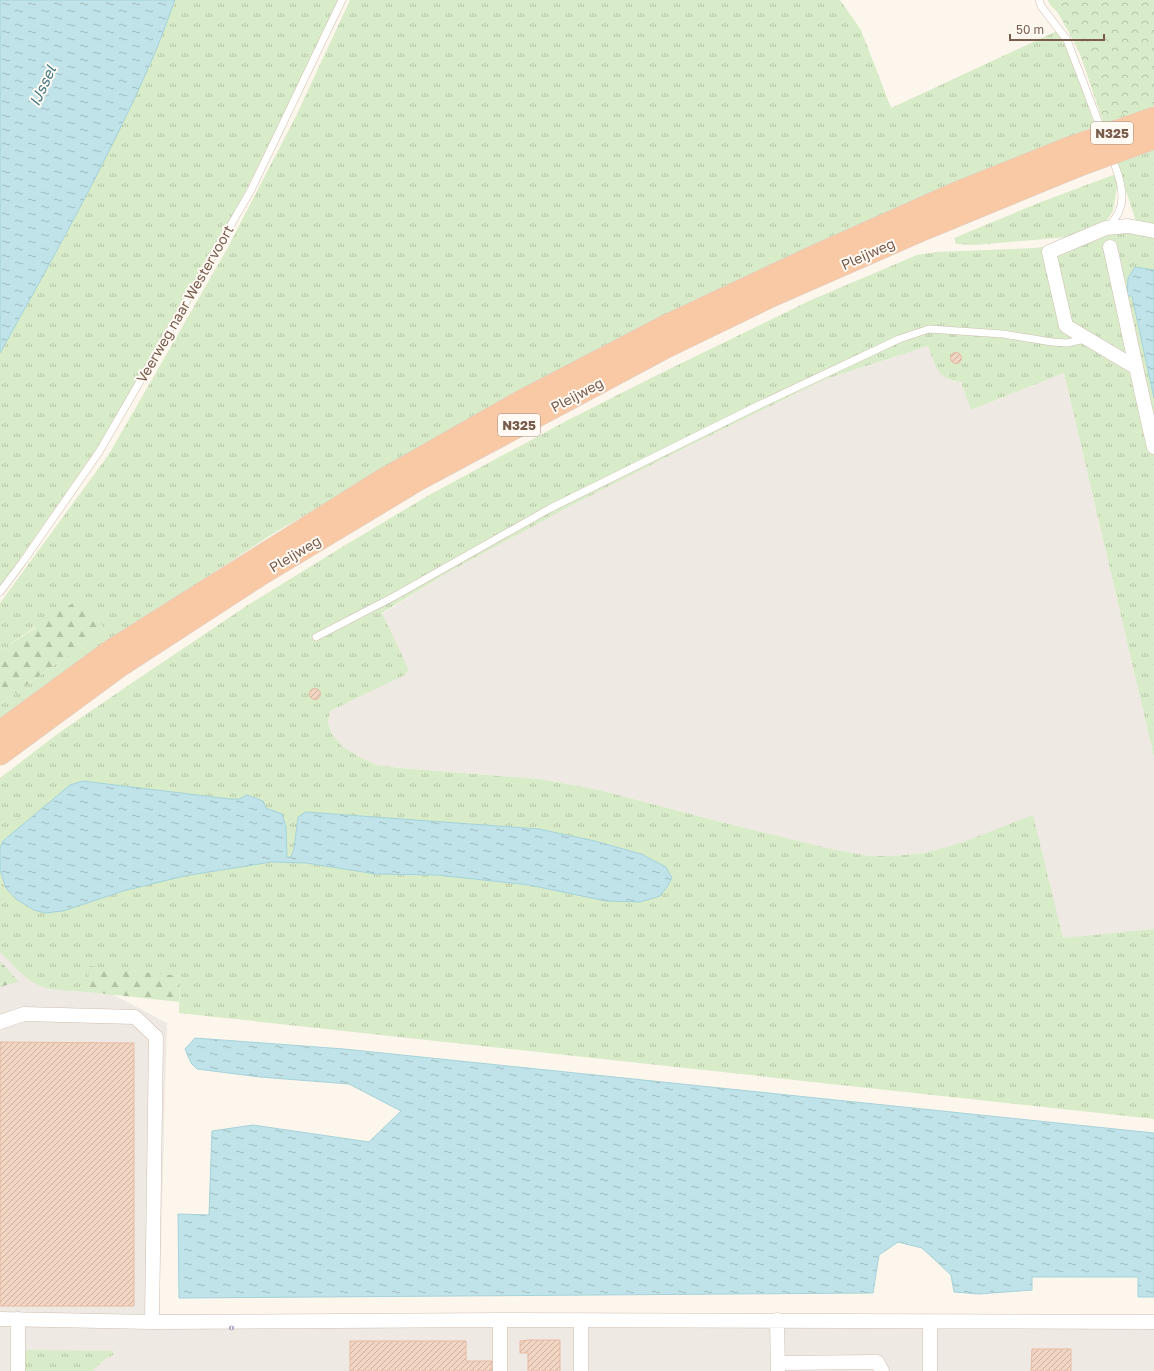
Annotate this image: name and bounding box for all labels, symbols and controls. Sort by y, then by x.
scale bar [1010,16,1104,42]
text: 50 m [1016,22,1044,37]
water label: IJssel [25,61,60,109]
road number: N325 [1091,122,1133,144]
street label: Veerweg naar Westervoort [132,222,237,386]
street label: Pleijweg [838,234,897,273]
street label: Pleijweg [548,374,606,415]
road number: N325 [498,414,540,436]
street label: Pleijweg [266,532,324,576]

